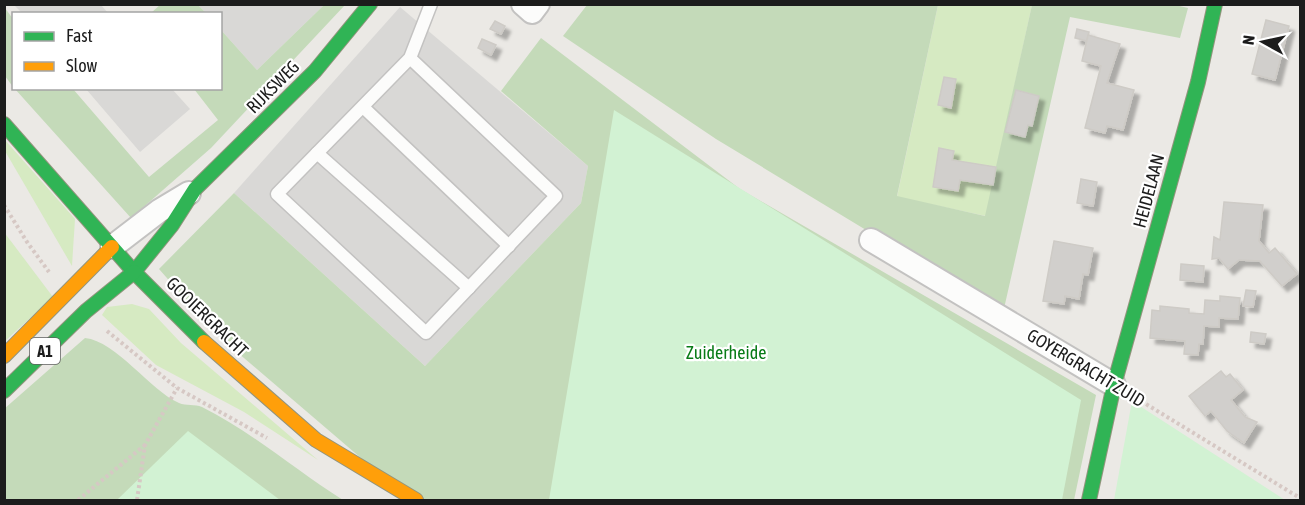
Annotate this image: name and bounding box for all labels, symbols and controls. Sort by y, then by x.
legend [12,12,222,90]
north arrow [1233,12,1293,72]
text: Fast [66,25,93,46]
text: N [1239,34,1258,46]
text: Slow [66,55,97,76]
street label: RIJKSWEG [242,56,303,117]
street label: HEIDELAAN [1129,152,1168,230]
street label: GOOIERGRACHT [162,272,253,361]
street label: GOYERGRACHT ZUID [1024,324,1149,411]
road number: A1 [30,338,60,364]
park label: Zuiderheide [686,342,766,363]

